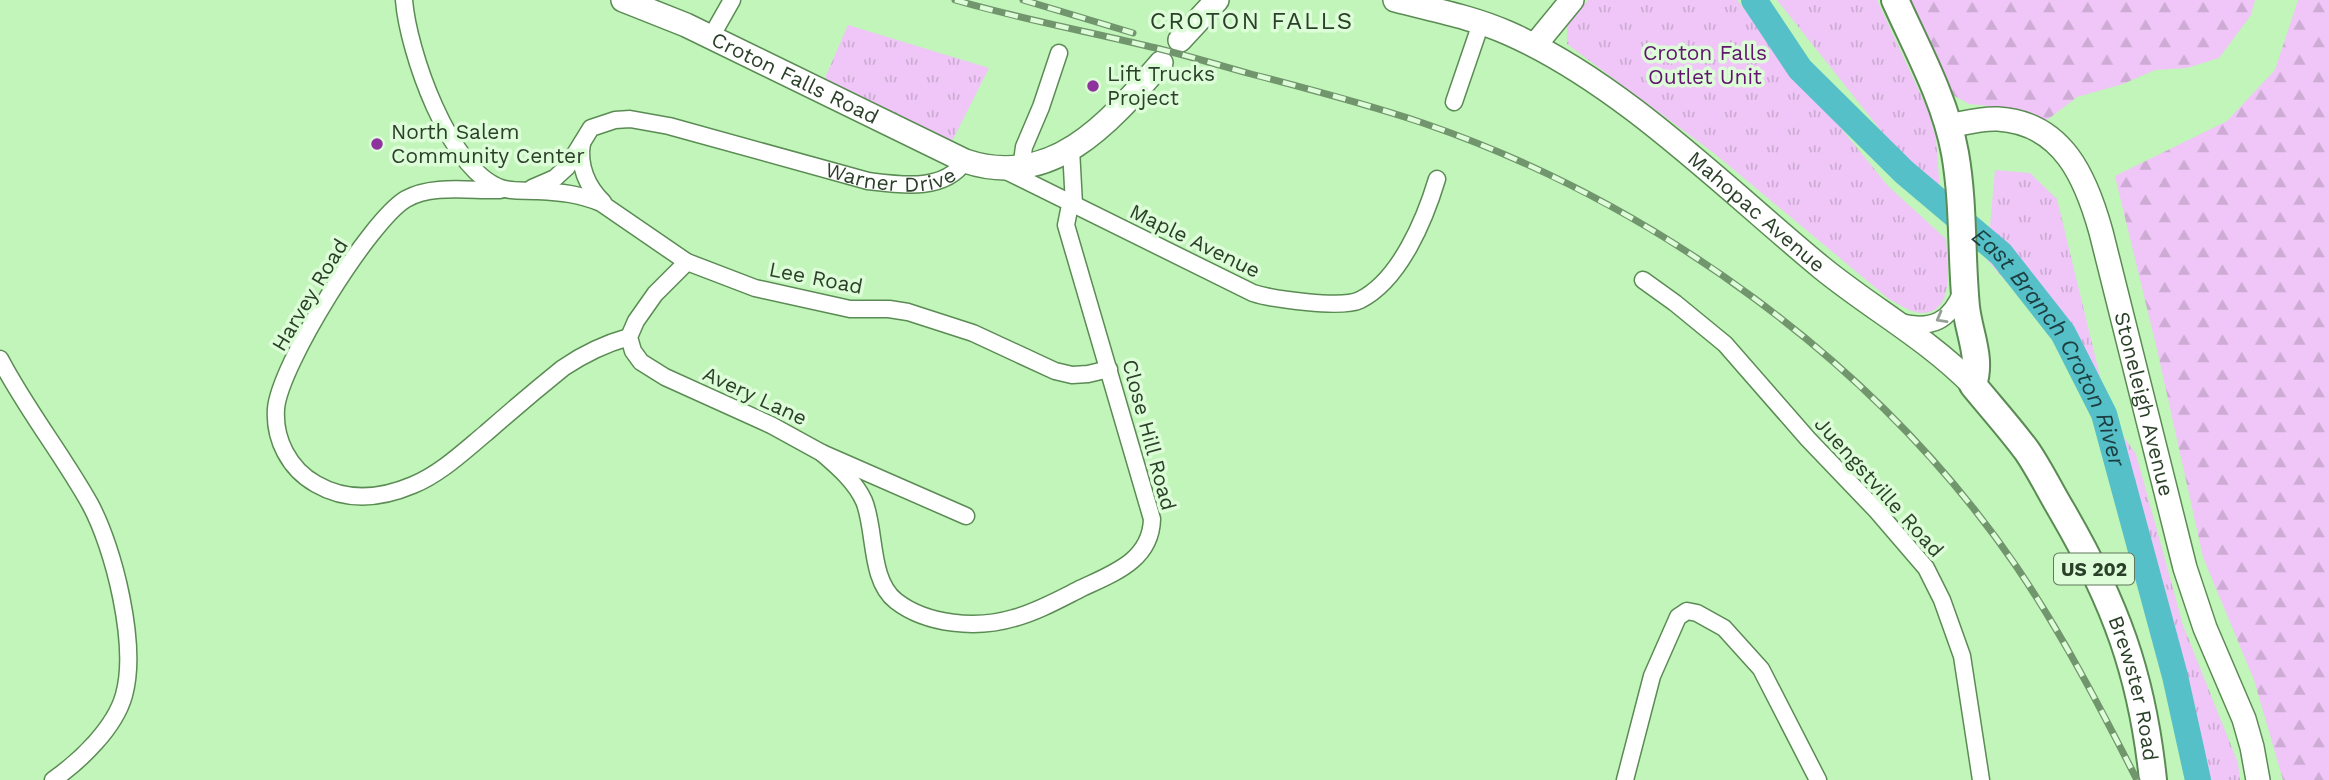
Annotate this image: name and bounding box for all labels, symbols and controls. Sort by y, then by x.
district label: CROTON FALLS [1150,7,1354,35]
street label: Croton Falls Road [708,26,883,129]
park label: Croton Falls Outlet Unit [1643,40,1767,89]
place label: Lift Trucks Project [1107,61,1215,110]
marker: Lift Trucks Project [1085,78,1101,94]
place label: North Salem Community Center [391,119,585,168]
marker: North Salem Community Center [369,136,385,152]
street label: Mahopac Avenue [1683,145,1830,277]
street label: Warner Drive [823,157,960,197]
street label: Maple Avenue [1126,198,1265,283]
water label: East Branch Croton River [1966,223,2131,470]
street label: Harvey Road [266,234,353,356]
street label: Lee Road [767,256,865,299]
street label: Stoneleigh Avenue [2109,309,2180,499]
one-way arrow [1935,310,1948,323]
street label: Close Hill Road [1117,357,1182,513]
street label: Avery Lane [699,361,811,431]
street label: Juengstville Road [1810,411,1949,562]
road number: US 202 [2054,554,2134,584]
street label: Brewster Road [2103,612,2164,763]

